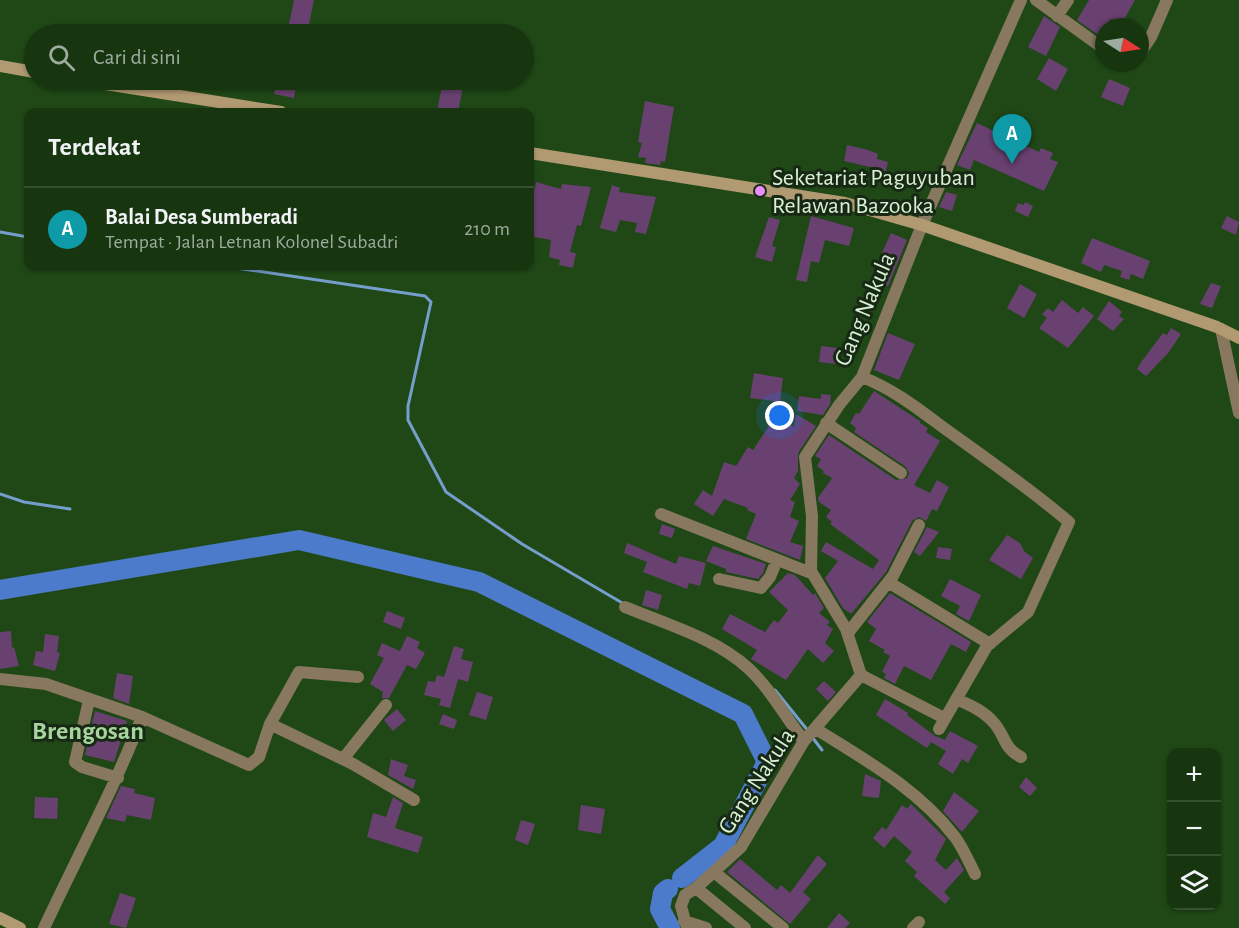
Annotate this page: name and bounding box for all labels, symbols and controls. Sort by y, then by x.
north arrow [1095,18,1149,72]
search box [24,24,534,90]
icon: search [45,41,78,74]
text: Cari di sini [93,46,181,68]
pin: A [992,114,1032,164]
text: Terdekat [48,134,140,160]
place label: Seketariat Paguyuban Relawan Bazooka [772,166,975,218]
marker: Seketariat Paguyuban Relawan Bazooka [753,184,767,198]
text: Balai Desa Sumberadi [105,206,298,228]
text: A [62,219,74,239]
text: 210 m [464,219,510,239]
text: Tempat · Jalan Letnan Kolonel Subadri [105,232,398,252]
street label: Gang Nakula [830,249,899,369]
your location [765,401,794,430]
district label: Brengosan [32,718,144,744]
street label: Gang Nakula [714,725,800,839]
map controls [1167,748,1221,910]
button: + [1167,748,1221,802]
button: − [1167,802,1221,856]
button: layers [1167,856,1221,910]

